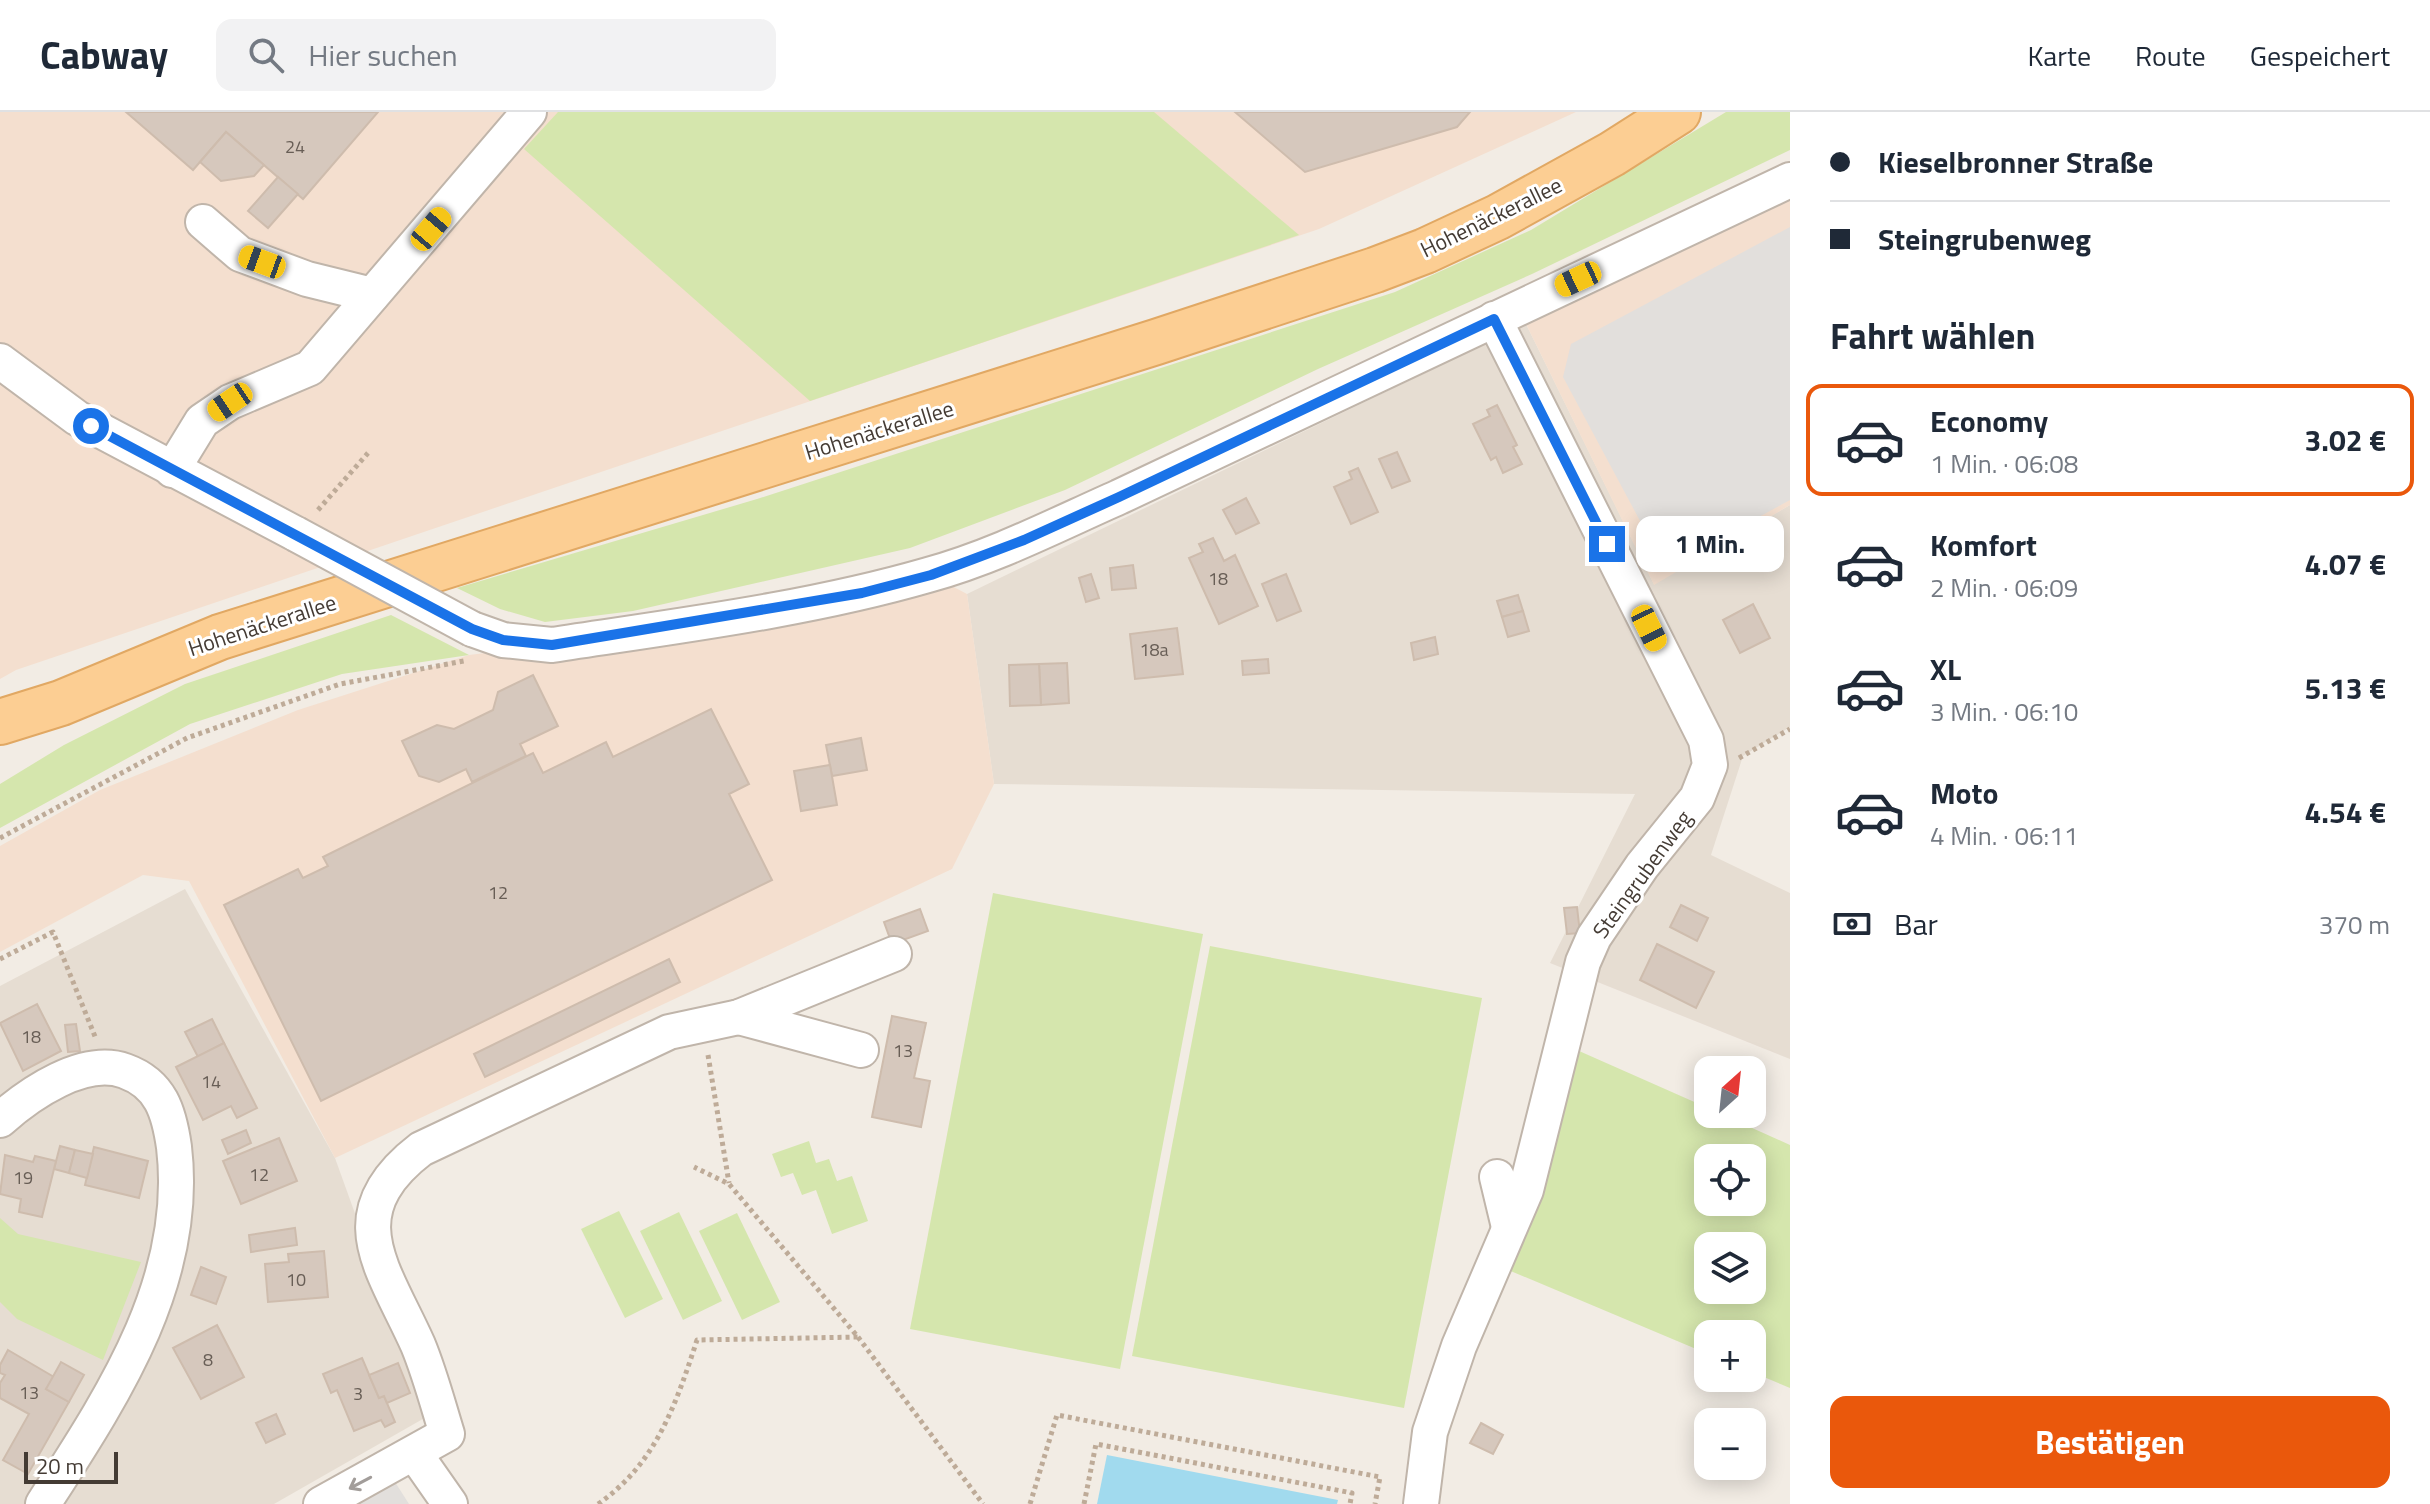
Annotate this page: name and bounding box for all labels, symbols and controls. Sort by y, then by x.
search box [216,19,776,91]
text: Cabway [40,26,168,84]
text: Hier suchen [308,32,458,78]
icon: search [244,33,288,77]
text: Karte [2027,34,2091,77]
text: Route [2135,34,2206,77]
text: Gespeichert [2250,34,2390,77]
house number: 24 [285,133,305,160]
text: Kieselbronner Straße [1878,139,2153,185]
street label: Hohenäckerallee [1414,168,1568,266]
car [406,203,456,255]
text: Steingrubenweg [1878,216,2091,262]
car [235,243,289,281]
car [1551,258,1605,300]
text: Fahrt wählen [1830,308,2035,363]
car [203,379,257,425]
street label: Hohenäckerallee [800,391,958,469]
text: Economy [1930,398,2048,444]
icon: car [1834,404,1906,476]
route start [73,408,109,444]
text: 3.02 € [2305,417,2386,463]
text: 1 Min. · 06:08 [1930,444,2078,483]
callout: 1 Min. [1635,516,1783,572]
text: Komfort [1930,522,2037,568]
text: 1 Min. [1675,524,1745,563]
route end [1589,526,1625,562]
icon: car [1834,528,1906,600]
text: 4.07 € [2305,541,2386,587]
house number: 18 [1208,565,1228,592]
text: 2 Min. · 06:09 [1930,568,2078,607]
street label: Hohenäckerallee [183,585,341,665]
car [1628,601,1670,655]
house number: 18a [1139,636,1169,663]
text: XL [1930,646,1961,692]
icon: car [1834,652,1906,724]
text: 5.13 € [2305,665,2386,711]
text: 3 Min. · 06:10 [1930,692,2078,731]
text: Moto [1930,770,1998,816]
icon: car [1834,776,1906,848]
text: 4.54 € [2305,789,2386,835]
street label: Steingrubenweg [1584,803,1700,945]
text: 4 Min. · 06:11 [1930,816,2078,855]
house number: 12 [488,879,508,906]
text: Bar [1894,901,1938,947]
icon: cash [1830,902,1874,946]
text: 370 m [2319,905,2390,944]
house number: 18 [21,1023,41,1050]
house number: 13 [893,1037,913,1064]
north arrow [1694,1056,1766,1128]
map controls [1694,1056,1766,1480]
house number: 14 [201,1068,221,1095]
button: locate [1694,1144,1766,1216]
house number: 12 [249,1161,269,1188]
house number: 19 [13,1164,33,1191]
button: layers [1694,1232,1766,1304]
house number: 10 [286,1266,306,1293]
button: + [1694,1320,1766,1392]
house number: 8 [203,1346,213,1373]
house number: 13 [19,1379,39,1406]
house number: 3 [353,1380,363,1407]
button: Bestätigen [1830,1396,2390,1488]
button: − [1694,1408,1766,1480]
scale bar [24,1448,118,1484]
text: 20 m [36,1449,84,1483]
one-way arrow [349,1476,372,1492]

